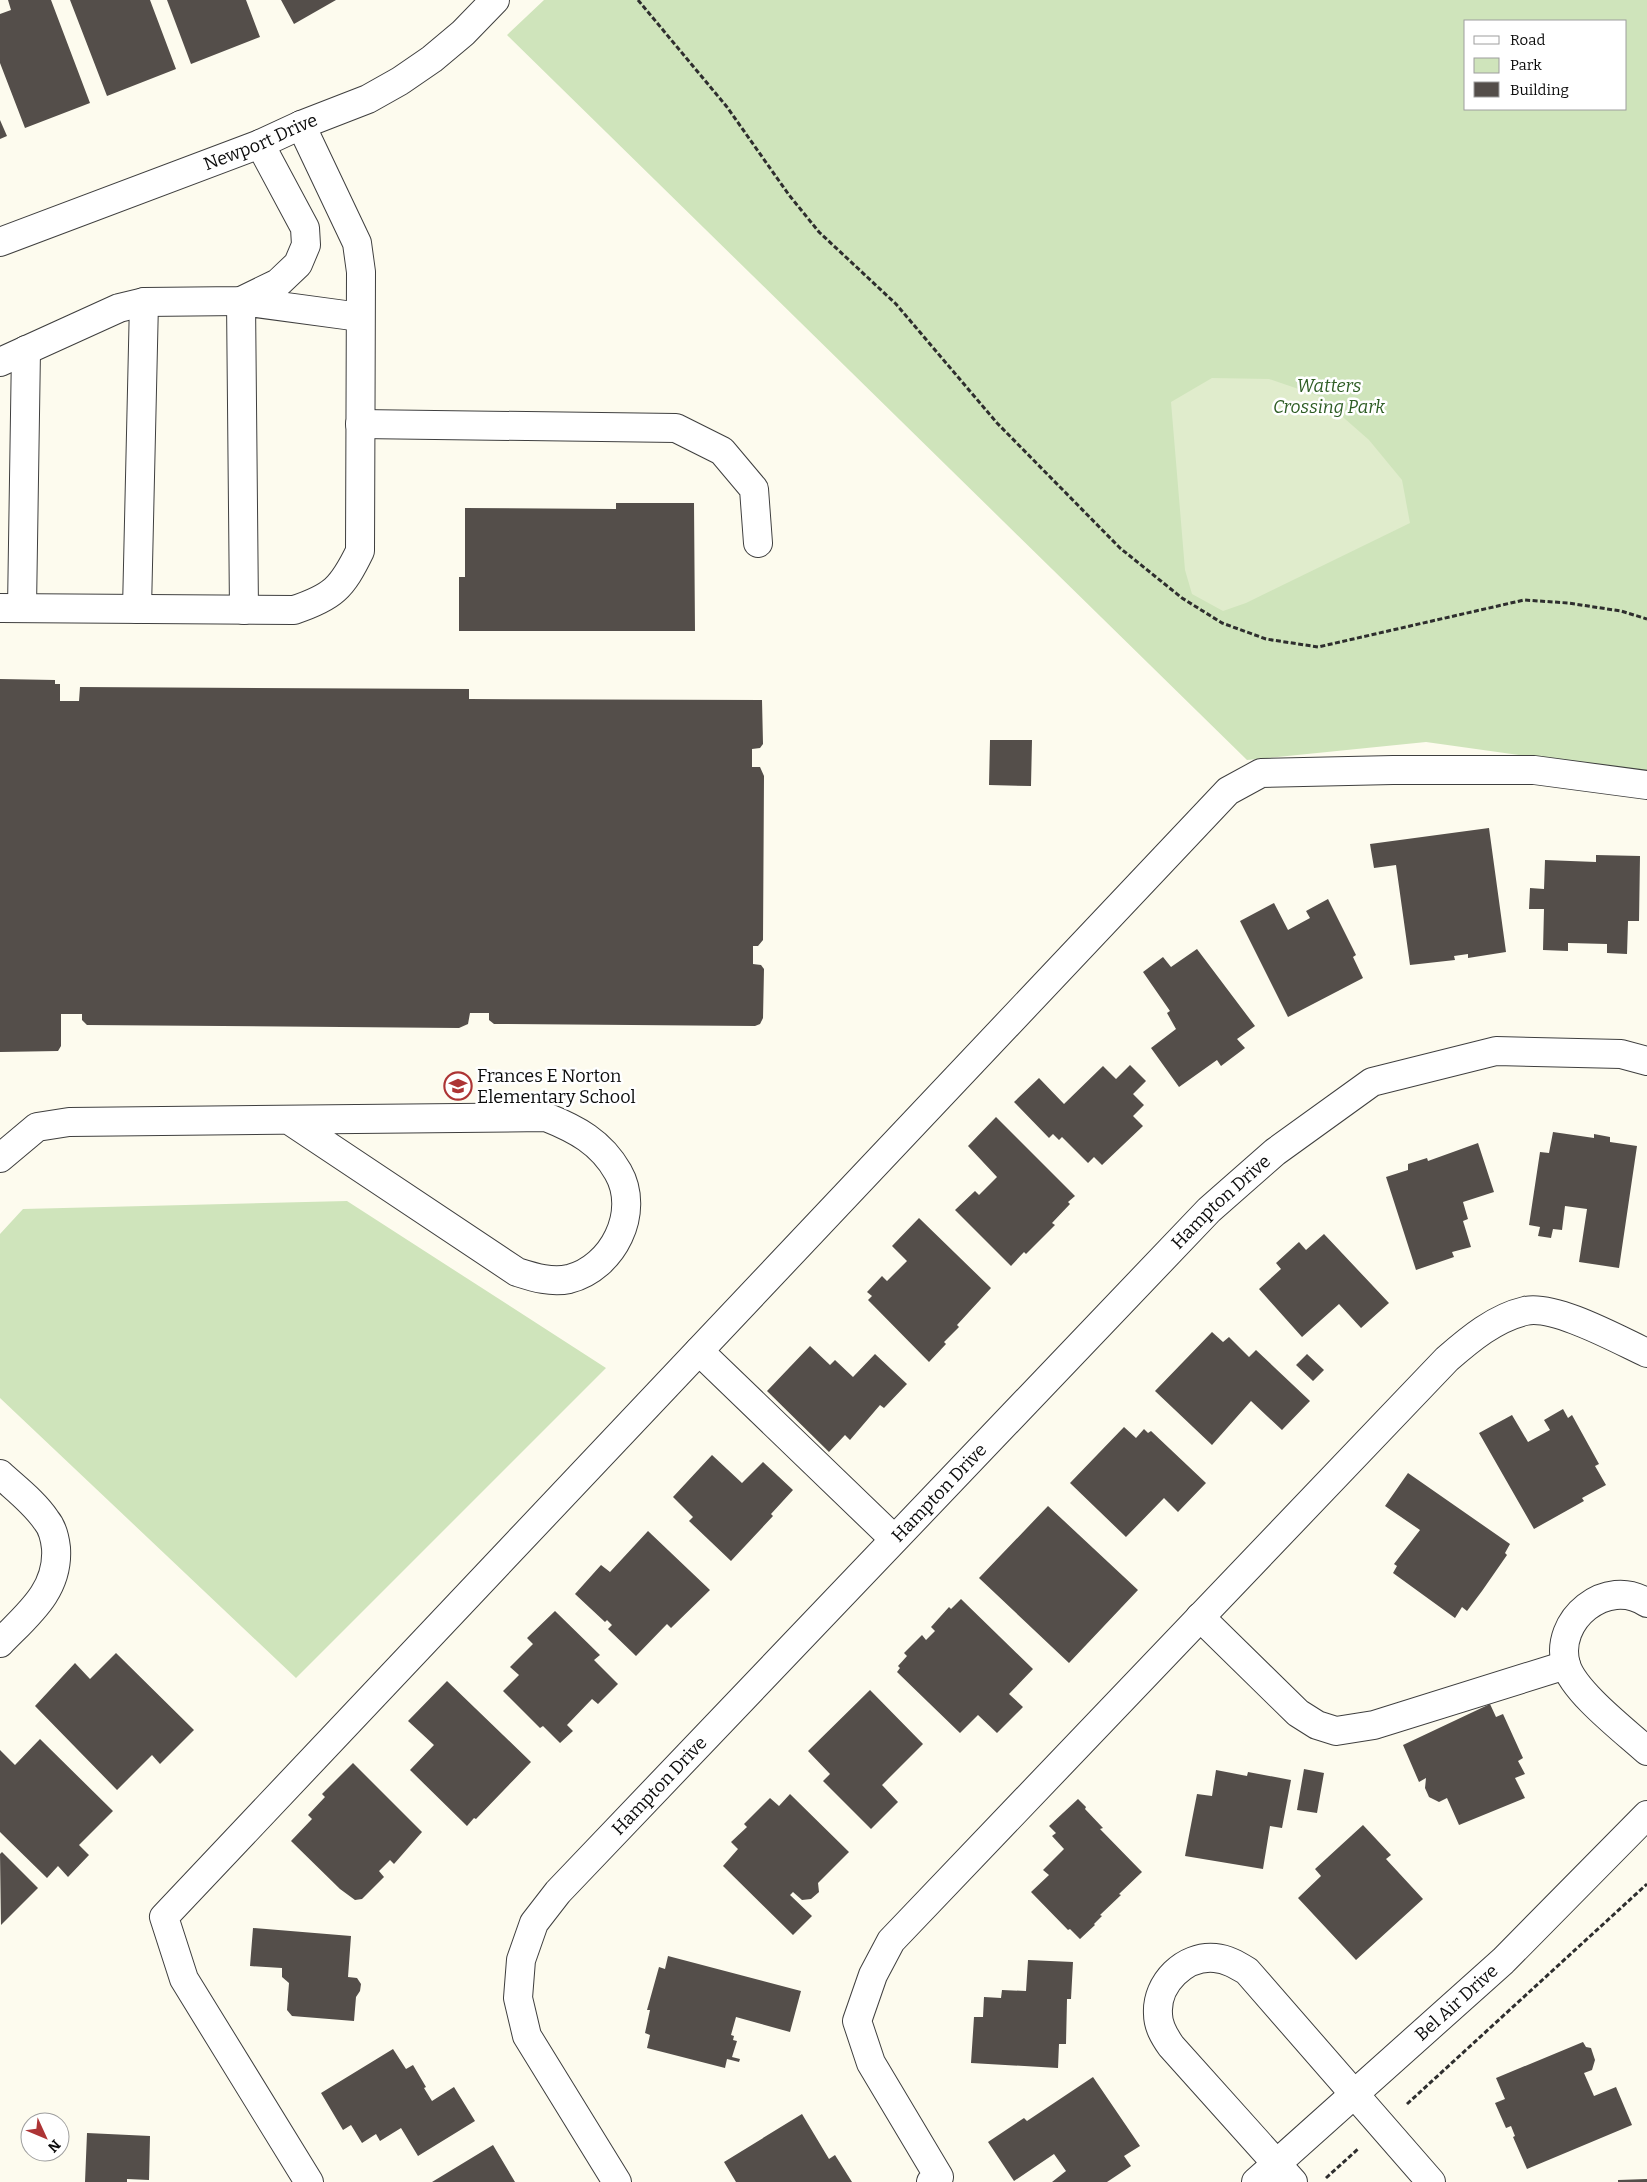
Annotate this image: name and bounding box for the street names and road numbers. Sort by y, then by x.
street label: Newport Drive [200,109,320,175]
street label: Hampton Drive [1167,1150,1275,1254]
street label: Hampton Drive [887,1439,991,1547]
street label: Hampton Drive [607,1732,712,1840]
street label: Bel Air Drive [1410,1960,1502,2045]

